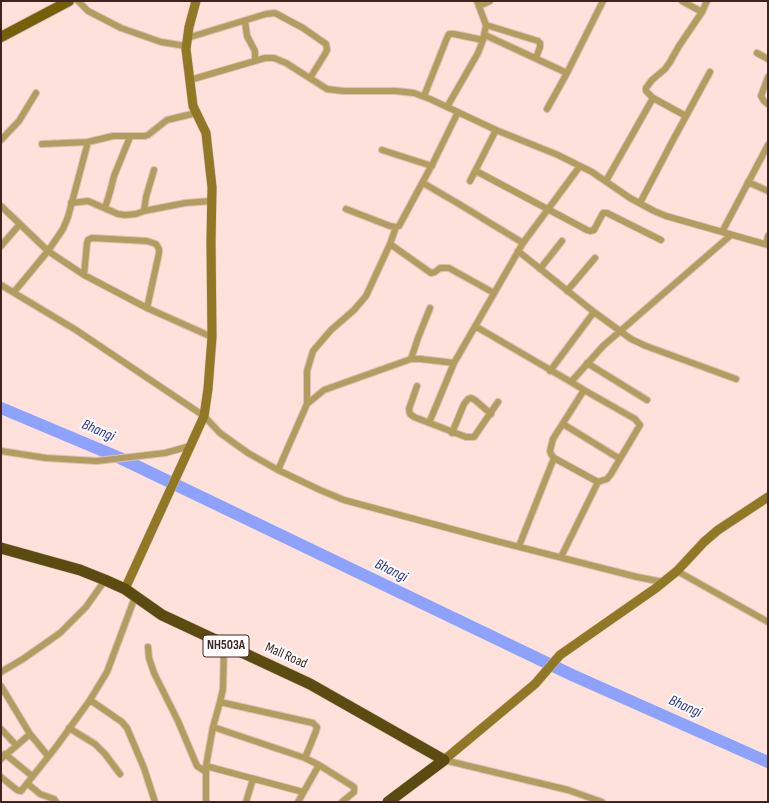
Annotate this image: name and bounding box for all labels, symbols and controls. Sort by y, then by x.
water label: Bhangi [79,416,117,446]
water label: Bhangi [372,555,410,587]
road number: NH503A [203,635,249,657]
street label: Mall Road [262,639,310,673]
water label: Bhangi [666,692,704,722]

